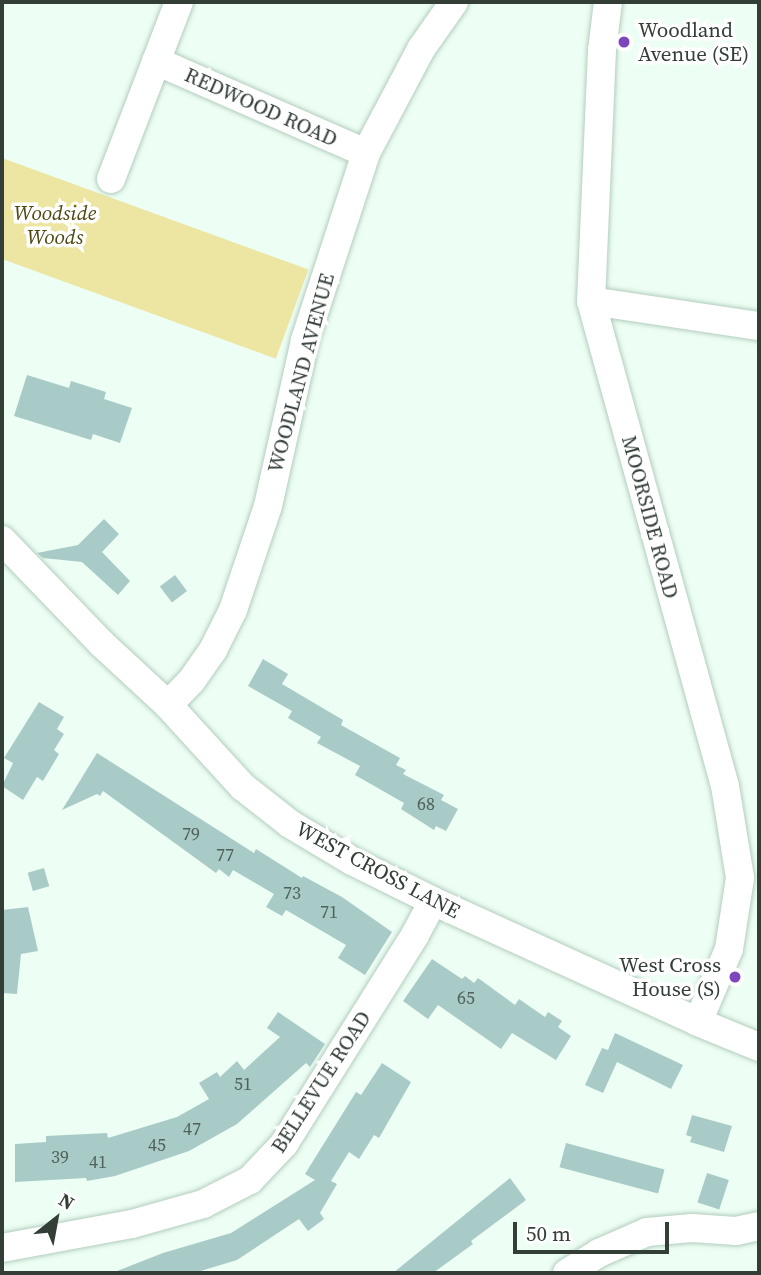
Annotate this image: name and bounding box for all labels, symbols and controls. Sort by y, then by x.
place label: Woodland Avenue (SE) [638,17,749,67]
marker: Woodland Avenue (SE) [616,34,632,50]
street label: REDWOOD ROAD [181,62,341,152]
park label: Woodside Woods [14,200,96,250]
street label: WOODLAND AVENUE [262,271,340,475]
street label: MOORSIDE ROAD [616,433,684,601]
house number: 68 [417,793,435,815]
street label: WEST CROSS LANE [291,816,465,924]
house number: 79 [182,823,200,845]
house number: 77 [216,844,234,866]
house number: 73 [283,882,301,904]
house number: 71 [320,901,338,923]
place label: West Cross House (S) [619,952,721,1002]
marker: West Cross House (S) [727,969,743,985]
house number: 65 [457,987,475,1009]
street label: BELLEVUE ROAD [266,1006,376,1158]
house number: 51 [234,1073,252,1095]
house number: 47 [183,1118,201,1140]
house number: 45 [148,1134,166,1156]
house number: 39 [51,1146,69,1168]
house number: 41 [89,1151,107,1173]
north arrow [21,1184,91,1254]
text: N [54,1186,79,1216]
scale bar [516,1208,672,1252]
text: 50 m [526,1219,571,1248]

